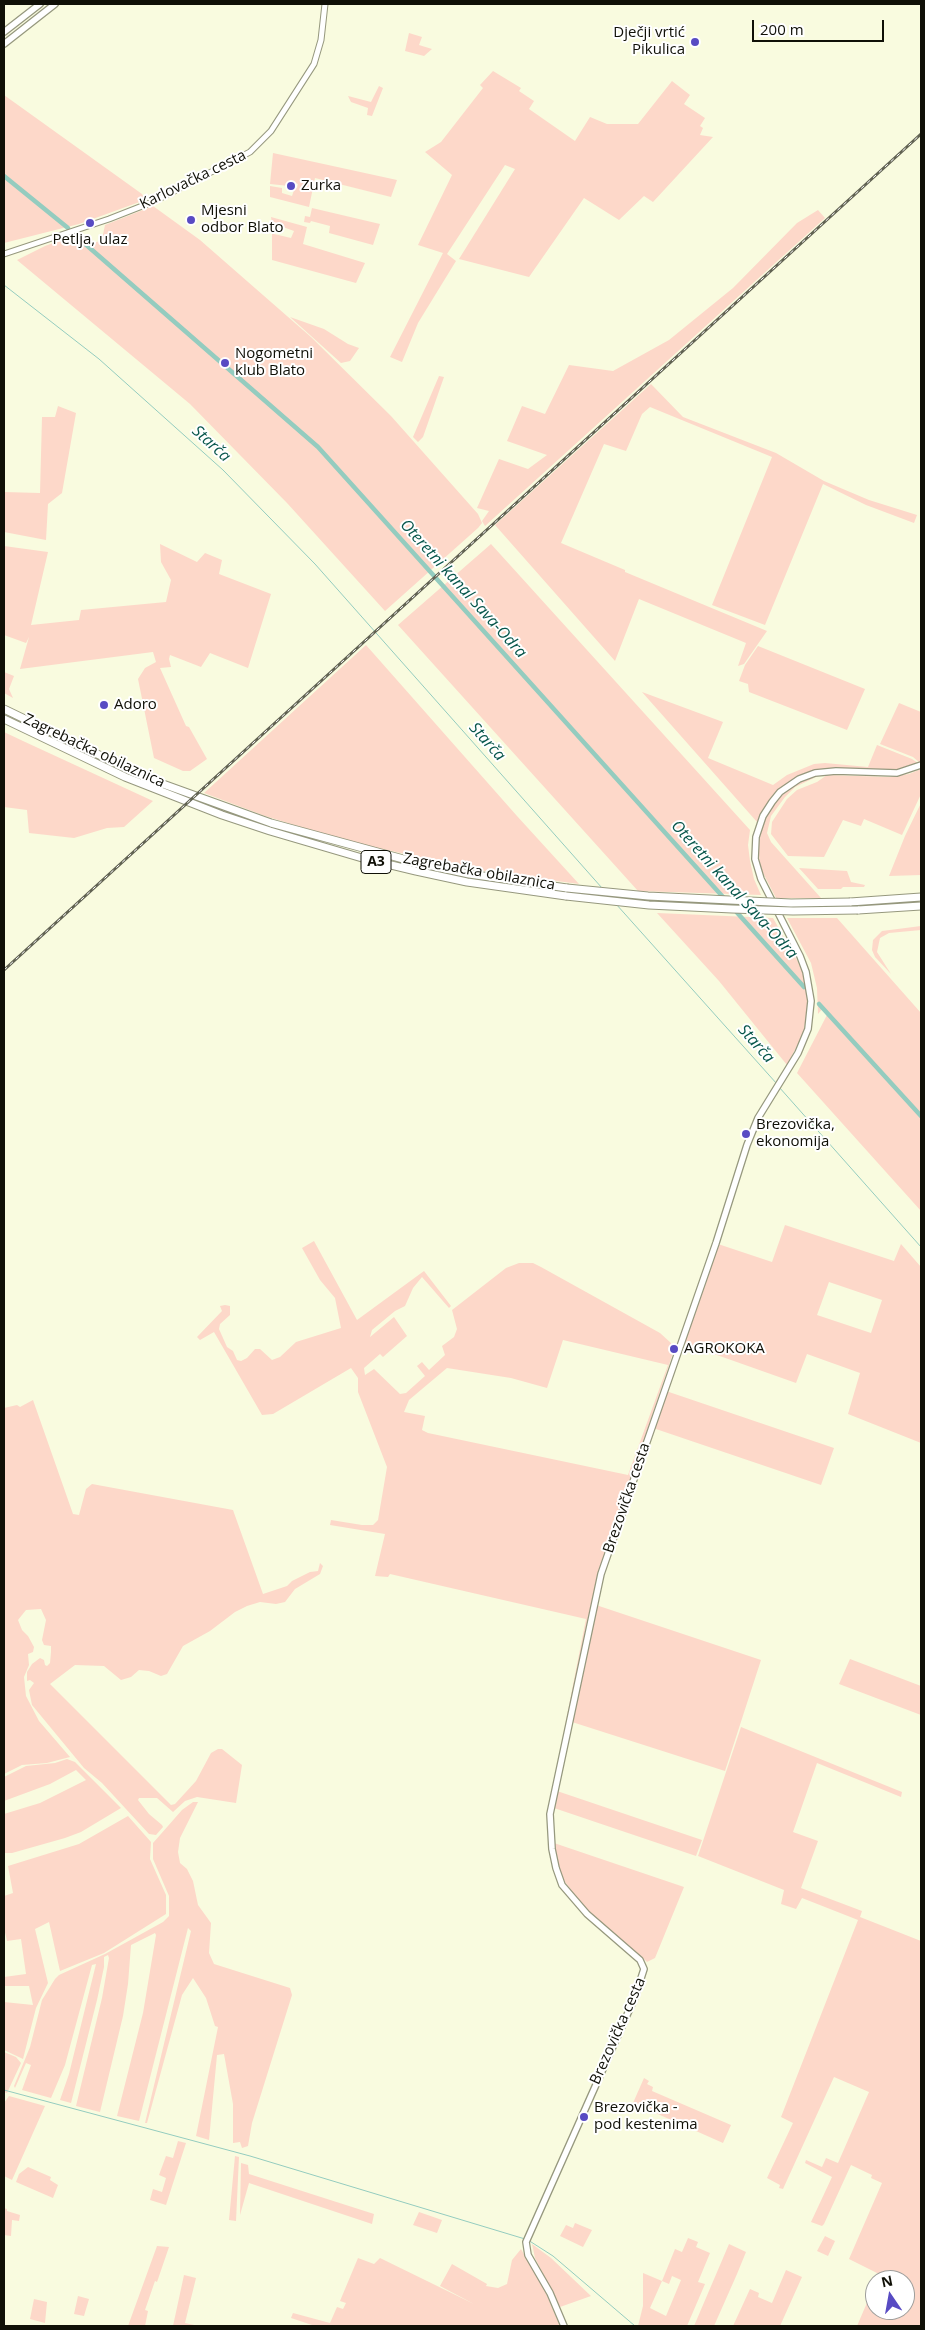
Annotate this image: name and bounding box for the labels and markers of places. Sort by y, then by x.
place label: Dječji vrtić Pikulica [613,24,685,59]
marker: Dječji vrtić Pikulica [689,36,701,48]
place label: Zurka [301,177,341,195]
marker: Zurka [285,180,297,192]
place label: Mjesni odbor Blato [201,202,284,237]
marker: Mjesni odbor Blato [185,214,197,226]
marker: Petlja, ulaz [84,217,96,229]
place label: Petlja, ulaz [53,231,127,249]
place label: Nogometni klub Blato [235,345,313,380]
marker: Nogometni klub Blato [219,357,231,369]
place label: Adoro [114,696,157,714]
marker: Adoro [98,699,110,711]
place label: Brezovička, ekonomija [756,1116,835,1151]
marker: Brezovička, ekonomija [740,1128,752,1140]
place label: AGROKOKA [684,1340,765,1358]
marker: AGROKOKA [668,1343,680,1355]
place label: Brezovička - pod kestenima [594,2099,698,2134]
marker: Brezovička - pod kestenima [578,2111,590,2123]

